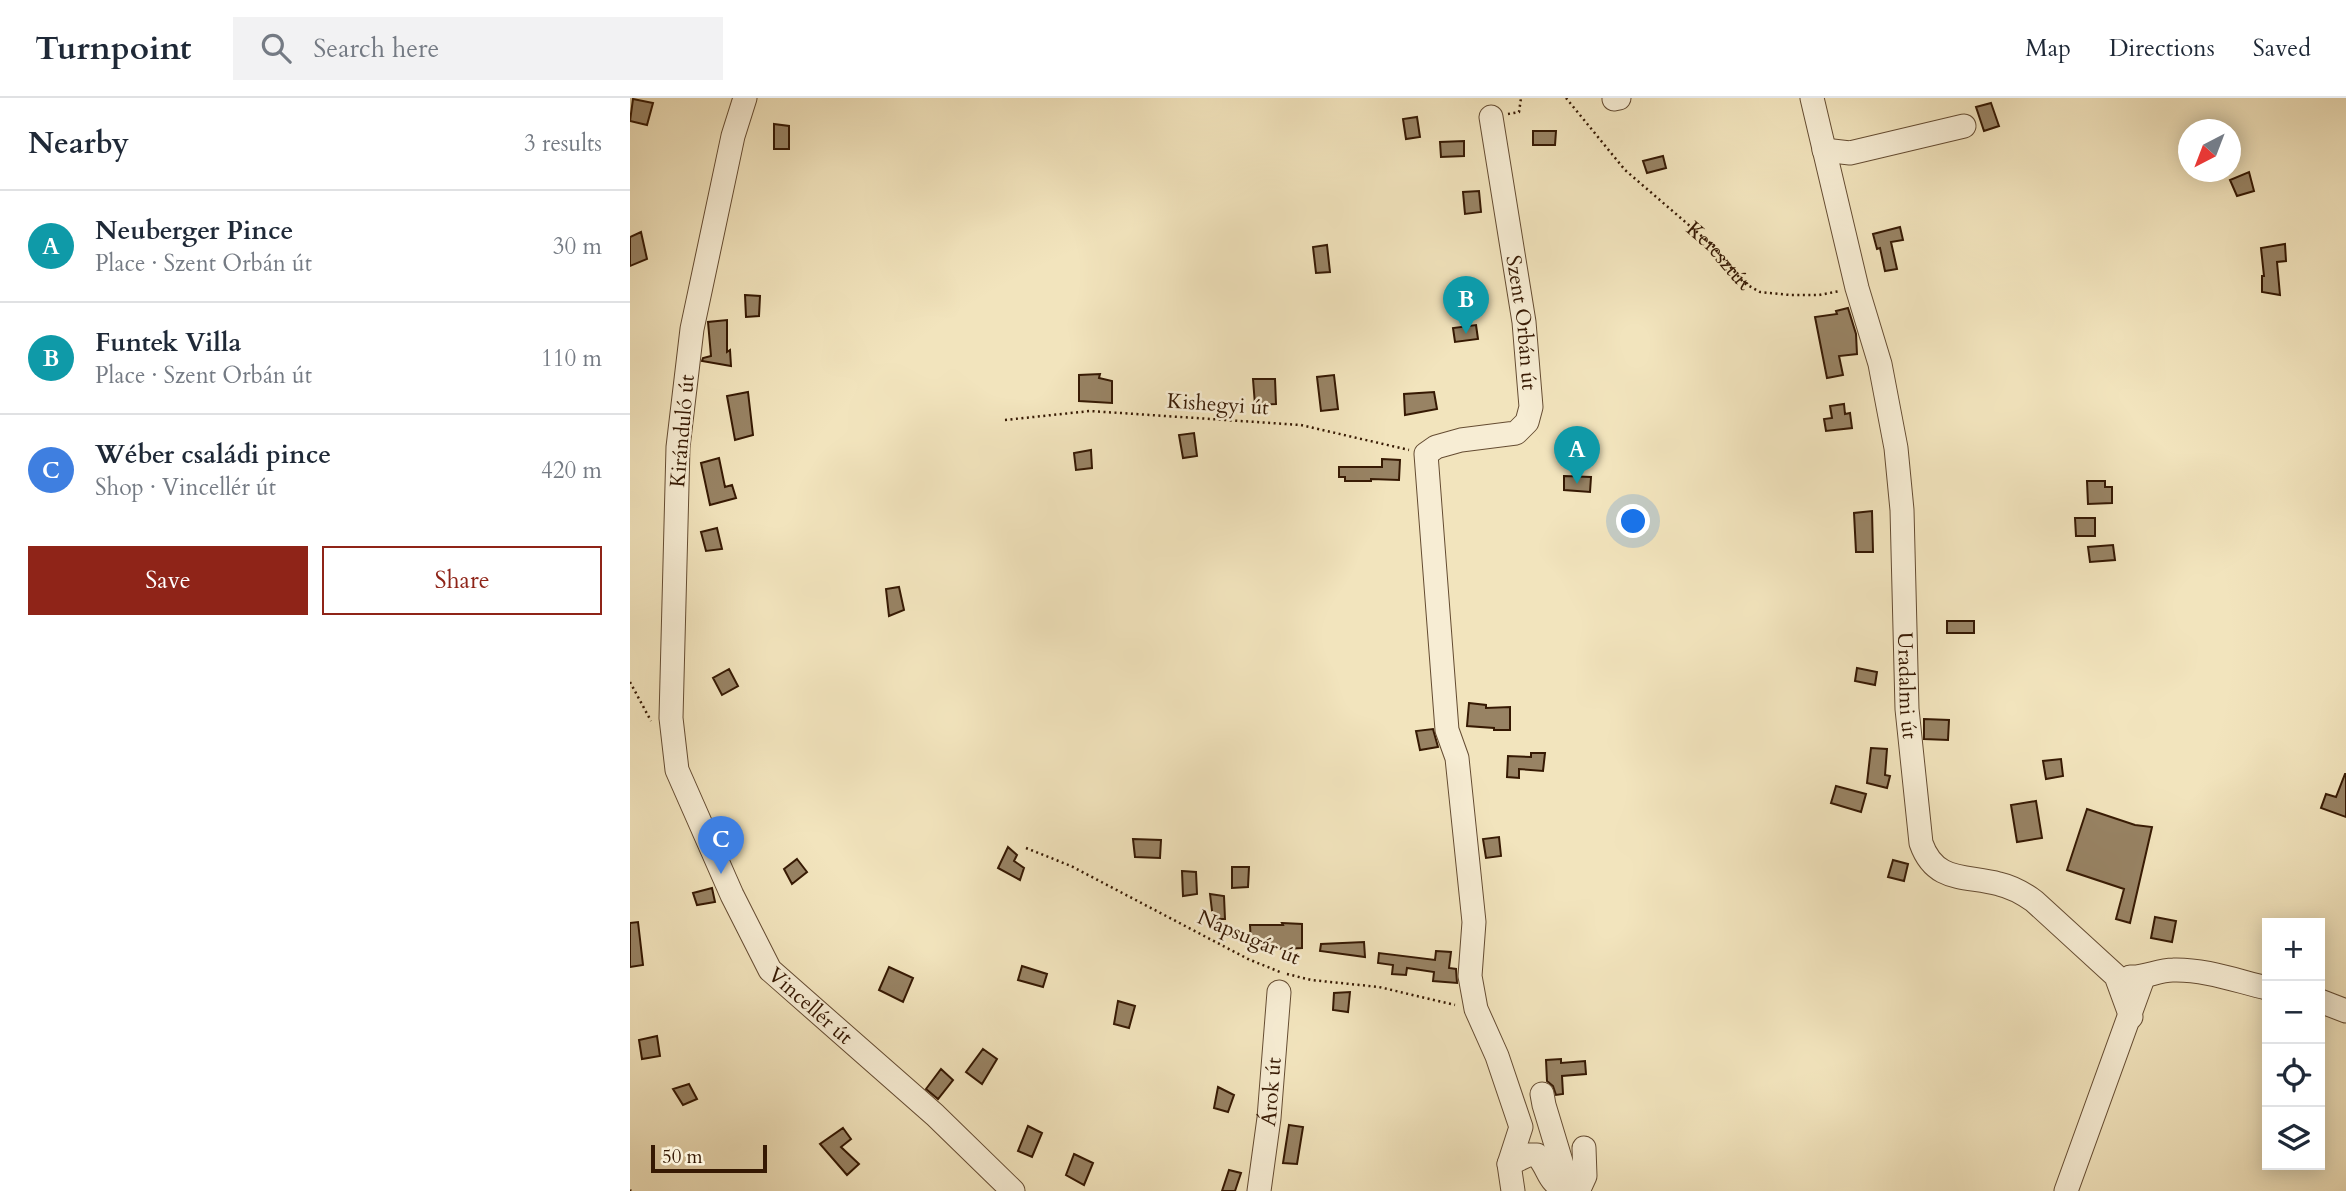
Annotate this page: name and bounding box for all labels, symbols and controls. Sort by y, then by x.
search box [233,17,723,80]
text: Turnpoint [35,26,191,71]
icon: search [257,29,295,67]
text: Search here [313,31,439,66]
text: Map [2025,32,2071,65]
text: Directions [2109,32,2215,65]
text: Saved [2253,32,2311,65]
north arrow [2178,119,2241,182]
text: Nearby [28,123,129,164]
text: 3 results [524,128,602,159]
text: Neuberger Pince [95,213,293,248]
street label: Keresztút [1680,215,1755,298]
text: A [42,231,60,262]
text: 30 m [553,231,602,262]
text: Place · Szent Orbán út [95,248,312,279]
street label: Szent Orbán út [1498,253,1544,392]
pin: B [1443,276,1489,334]
text: Funtek Villa [95,325,241,360]
text: B [43,343,59,374]
text: 110 m [541,343,602,374]
text: Place · Szent Orbán út [95,360,312,391]
street label: Kiránduló út [663,373,702,489]
street label: Kishegyi út [1166,386,1270,423]
pin: A [1554,426,1600,484]
text: Wéber családi pince [95,437,331,472]
text: C [42,455,60,486]
text: 420 m [541,455,602,486]
text: Shop · Vincellér út [95,472,276,503]
your location [1616,504,1650,538]
button: Save [28,546,308,615]
button: Share [322,546,602,615]
street label: Uradalmi út [1890,632,1924,741]
pin: C [698,816,744,874]
street label: Napsugár út [1193,903,1305,972]
map controls [2262,918,2325,1170]
button: + [2262,918,2325,981]
street label: Vincellér út [762,961,859,1051]
button: − [2262,981,2325,1044]
button: locate [2262,1044,2325,1107]
street label: Árok út [1254,1056,1289,1128]
button: layers [2262,1107,2325,1170]
scale bar [651,1142,766,1174]
text: 50 m [662,1144,703,1170]

